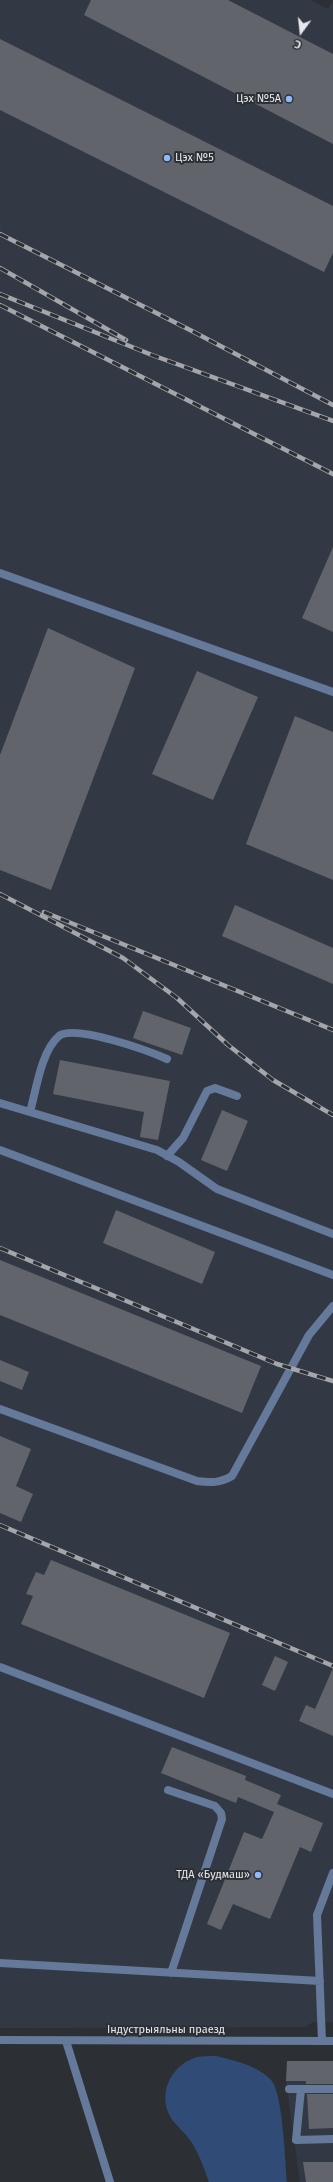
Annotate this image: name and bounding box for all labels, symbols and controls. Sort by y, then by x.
north arrow [281,12,321,52]
text: С [293,37,303,51]
place label: Цэх №5А [236,92,281,106]
marker: Цэх №5А [284,94,294,104]
place label: Цэх №5 [175,151,214,165]
marker: Цэх №5 [162,153,172,163]
place label: ТДА «Будмаш» [176,1868,250,1882]
marker: ТДА «Будмаш» [253,1870,263,1880]
street label: Індустрыяльны праезд [107,2023,225,2037]

